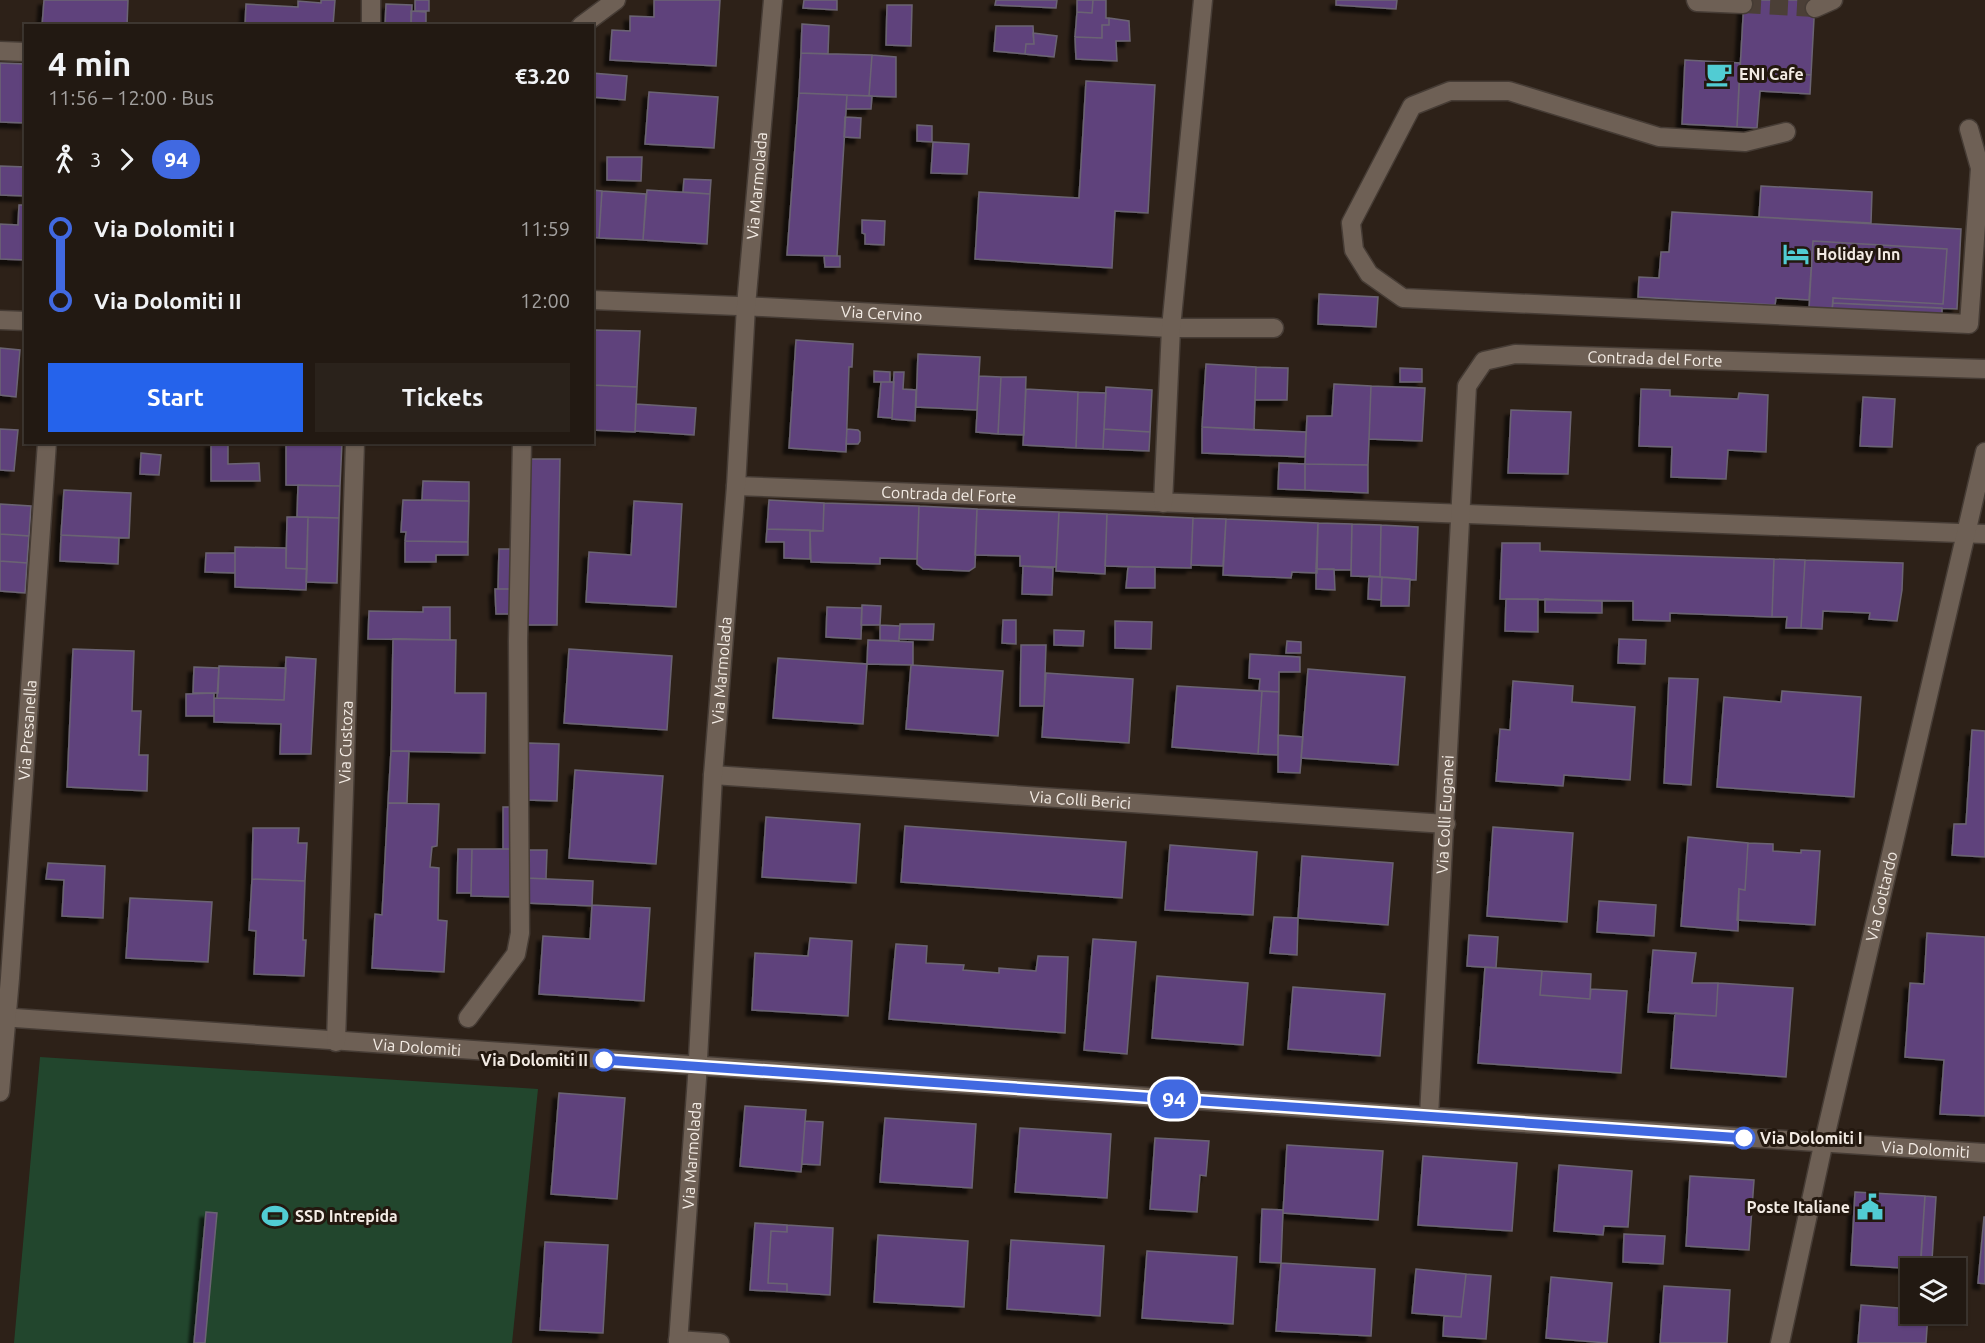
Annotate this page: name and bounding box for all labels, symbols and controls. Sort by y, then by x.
text: 4 min [48,45,131,82]
cafe icon: ENI Cafe [1704,59,1734,89]
text: €3.20 [515,63,570,88]
place label: ENI Cafe [1739,65,1804,83]
text: 11:56 – 12:00 · Bus [48,86,214,109]
street label: Via Marmolada [743,131,770,240]
icon: walk [48,143,81,176]
icon: forward [110,143,143,176]
text: 94 [164,147,188,171]
text: 3 [90,148,101,171]
text: Via Dolomiti I [94,216,235,241]
text: 11:59 [520,217,570,240]
hotel icon: Holiday Inn [1781,239,1811,269]
place label: Holiday Inn [1816,245,1900,263]
text: Via Dolomiti II [94,288,242,313]
text: 12:00 [520,289,570,312]
street label: Via Cervino [840,302,923,324]
street label: Contrada del Forte [1587,347,1723,370]
button: Start [48,363,303,432]
button: Tickets [315,363,570,432]
street label: Contrada del Forte [881,483,1017,506]
street label: Via Marmolada [708,616,735,725]
street label: Via Presanella [15,679,40,781]
street label: Via Custoza [335,700,356,784]
street label: Via Colli Euganei [1433,755,1457,874]
street label: Via Colli Berici [1029,787,1132,812]
street label: Via Gottardo [1862,849,1900,943]
street label: Via Dolomiti [372,1035,462,1059]
marker: Via Dolomiti II [593,1049,615,1071]
place label: Via Dolomiti II [481,1051,588,1069]
line badge: 94 [1147,1080,1201,1118]
text: 94 [1162,1087,1186,1111]
street label: Via Marmolada [679,1101,704,1210]
marker: Via Dolomiti I [1733,1127,1755,1149]
place label: Via Dolomiti I [1760,1129,1863,1147]
street label: Via Dolomiti [1881,1137,1970,1161]
public building icon: Poste Italiane [1855,1192,1885,1222]
place label: Poste Italiane [1747,1198,1850,1216]
sports icon: SSD Intrepida [260,1201,290,1231]
place label: SSD Intrepida [295,1207,398,1225]
map controls [1900,1258,1966,1324]
button: layers [1900,1258,1966,1324]

